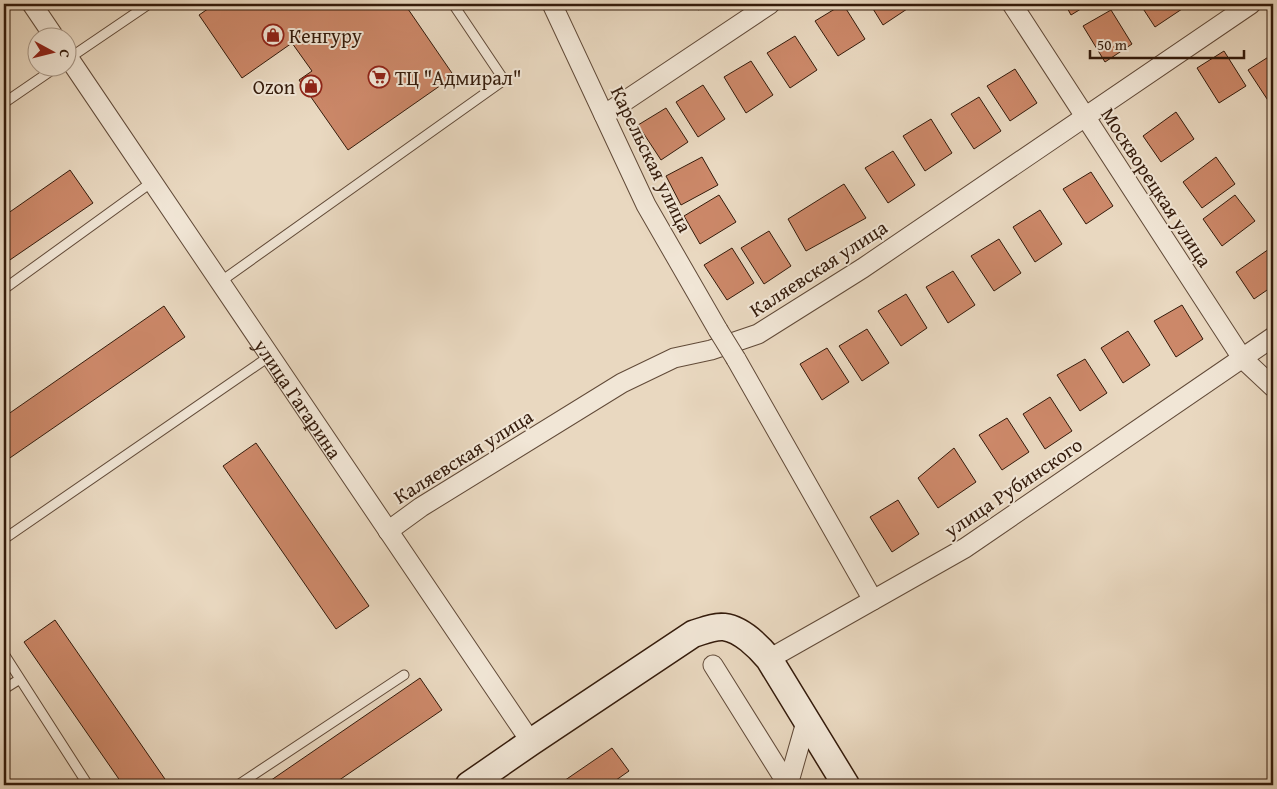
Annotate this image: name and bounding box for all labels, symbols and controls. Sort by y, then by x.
place label: Кенгуру [289,21,362,50]
shop icon: Кенгуру [261,23,285,47]
north arrow [28,28,78,78]
scale bar [1090,28,1243,60]
text: 50 m [1097,34,1128,55]
text: С [54,48,75,59]
place label: ТЦ "Адмирал" [395,63,522,92]
supermarket icon: ТЦ "Адмирал" [367,65,391,89]
place label: Ozon [253,72,295,101]
shop icon: Ozon [299,74,323,98]
street label: Карельская улица [604,81,700,238]
street label: Москворецкая улица [1094,101,1220,273]
street label: Каляевская улица [743,212,893,324]
street label: улица Гагарина [247,332,350,465]
street label: Каляевская улица [388,401,539,511]
street label: улица Рубинского [937,430,1088,545]

